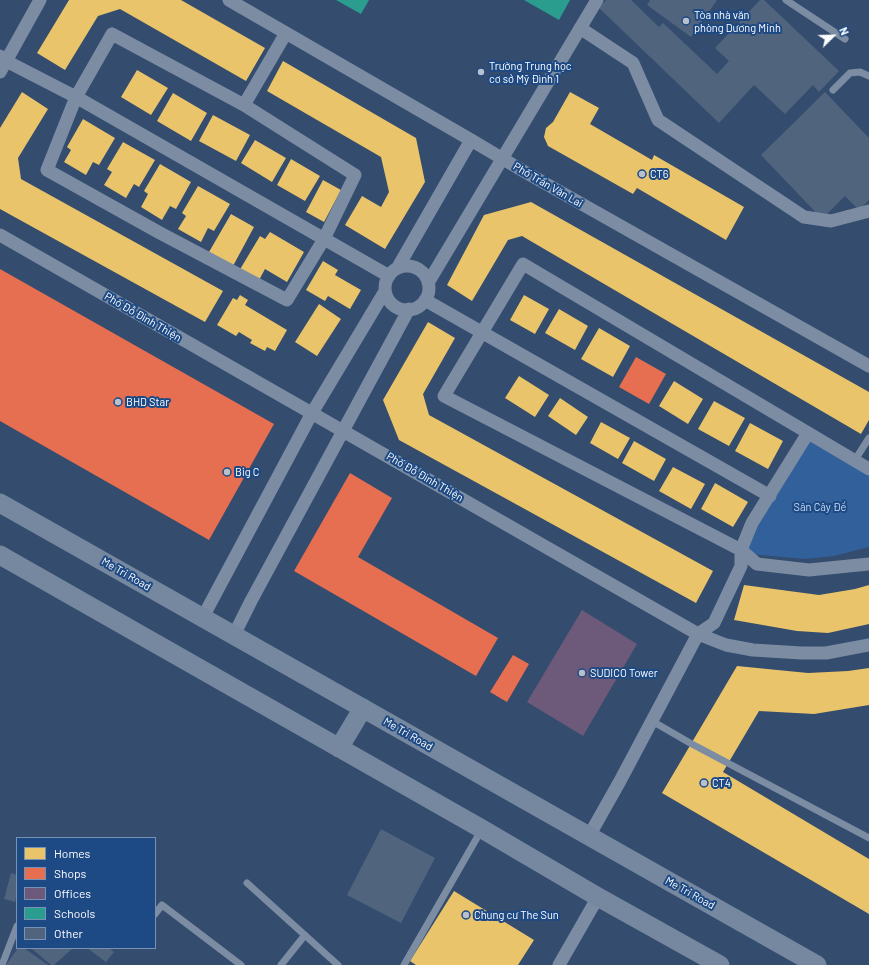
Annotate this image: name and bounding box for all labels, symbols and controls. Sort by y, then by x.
place label: Tòa nhà văn phòng Dương Minh [694,8,781,34]
marker: Tòa nhà văn phòng Dương Minh [681,16,691,26]
north arrow [813,16,853,56]
text: N [837,25,852,37]
place label: Trường Trung học cơ sở Mỹ Đình 1 [489,59,572,85]
marker: Trường Trung học cơ sở Mỹ Đình 1 [476,67,486,77]
street label: Phố Trần Văn Lai [511,160,585,210]
place label: CT6 [650,167,669,181]
marker: CT6 [637,169,647,179]
street label: Phố Đỗ Đình Thiện [102,290,184,344]
place label: BHD Star [126,395,169,409]
marker: BHD Star [113,397,123,407]
street label: Phố Đỗ Đình Thiện [384,450,466,504]
place label: Big C [235,465,259,479]
marker: Big C [222,467,232,477]
park label: Sân Cây Đề [794,500,846,514]
street label: Me Tri Road [99,555,153,593]
place label: SUDICO Tower [590,666,658,680]
marker: SUDICO Tower [577,668,587,678]
street label: Me Tri Road [381,715,435,753]
place label: CT4 [712,776,731,790]
marker: CT4 [699,778,709,788]
legend [16,837,156,949]
text: Homes [54,846,90,860]
text: Shops [54,866,86,880]
street label: Me Tri Road [663,874,717,912]
text: Offices [54,886,91,900]
text: Schools [54,906,95,920]
place label: Chung cư The Sun [474,908,559,922]
marker: Chung cư The Sun [461,910,471,920]
text: Other [54,926,83,940]

